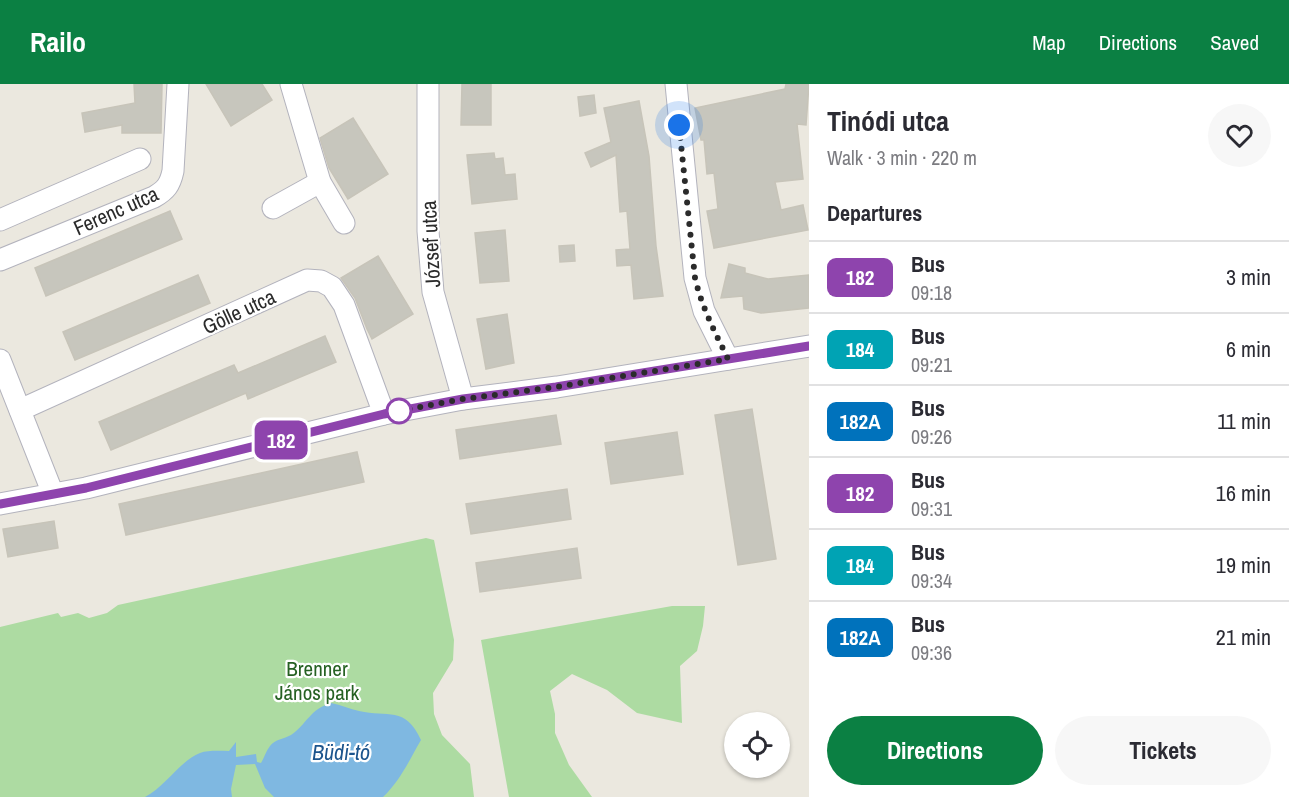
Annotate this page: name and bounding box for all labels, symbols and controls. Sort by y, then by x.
text: Railo [30,23,86,61]
text: Map [1032,28,1066,57]
text: Directions [1099,28,1177,57]
text: Saved [1210,28,1259,57]
text: Tinódi utca [827,102,949,140]
button: heart [1208,104,1271,167]
your location [664,110,694,140]
text: Walk · 3 min · 220 m [827,144,977,171]
street label: Ferenc utca [69,179,163,242]
text: Departures [827,198,922,228]
street label: József utca [414,199,447,288]
text: Bus [911,249,945,279]
text: 3 min [1226,262,1271,292]
text: 182 [846,263,874,292]
text: 09:18 [911,279,952,306]
street label: Gölle utca [198,282,280,341]
text: Bus [911,321,945,351]
text: 6 min [1226,334,1271,364]
text: 184 [846,335,874,364]
text: 09:21 [911,351,952,378]
text: Bus [911,393,945,423]
unlabelled marker [386,398,412,424]
text: 11 min [1217,406,1271,436]
text: 182A [839,407,881,436]
line badge: 182 [246,420,316,460]
text: 09:26 [911,423,952,450]
text: 182 [267,426,295,455]
text: Bus [911,465,945,495]
text: 16 min [1216,478,1271,508]
text: 182 [846,479,874,508]
text: 09:31 [911,495,952,522]
text: Bus [911,537,945,567]
text: 19 min [1216,550,1271,580]
text: 184 [846,551,874,580]
text: 09:34 [911,567,952,594]
text: Bus [911,609,945,639]
text: 21 min [1216,622,1271,652]
text: 182A [839,623,881,652]
text: 09:36 [911,639,952,666]
park label: Brenner János park [275,654,360,707]
map controls [724,712,790,778]
button: locate [724,712,790,778]
button: Directions [827,716,1043,785]
button: Tickets [1055,716,1271,785]
water label: Büdi-tó [312,737,370,767]

